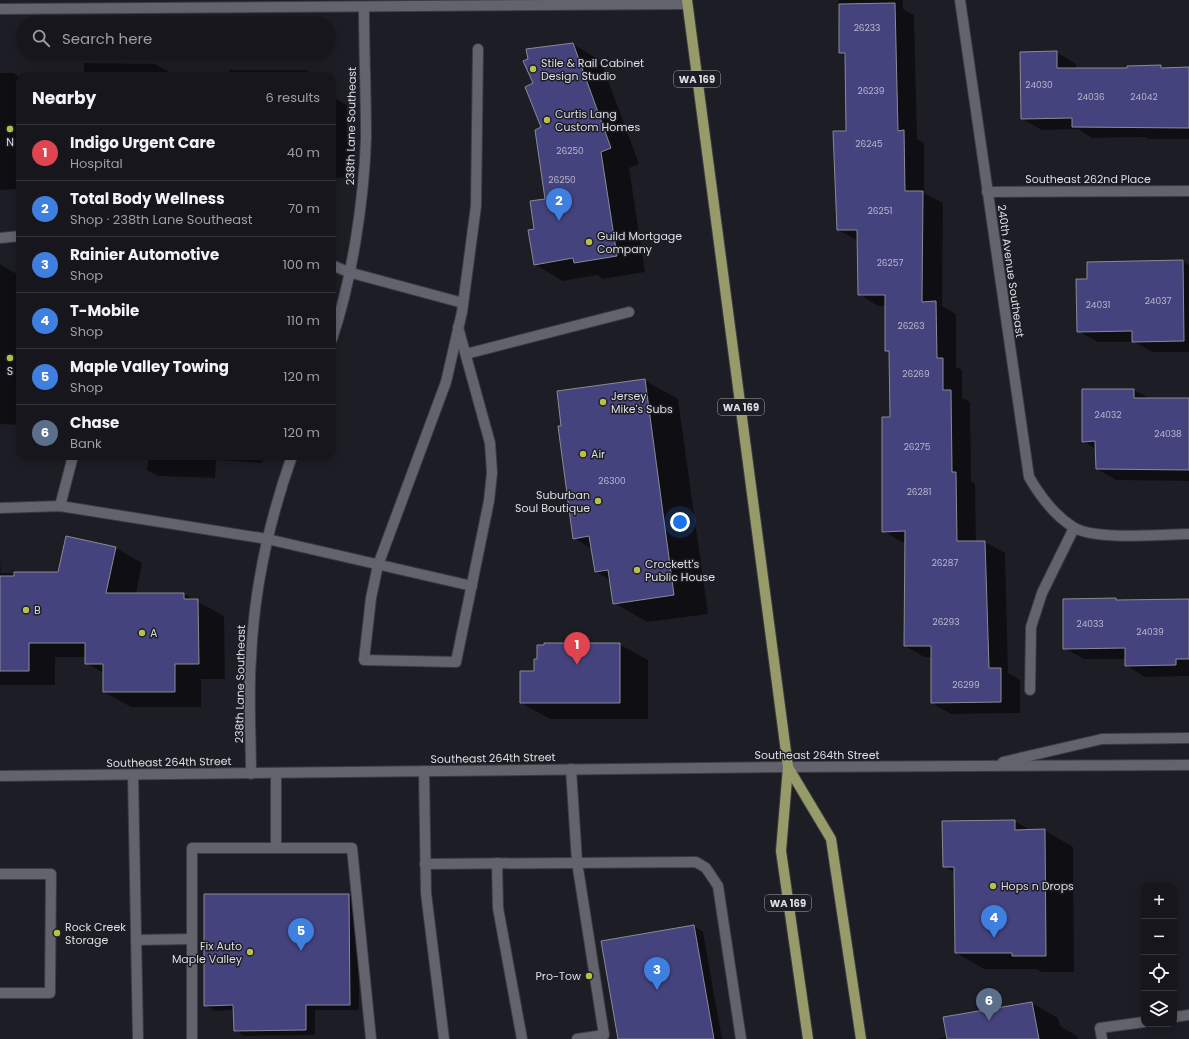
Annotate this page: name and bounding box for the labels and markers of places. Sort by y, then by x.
place label: Stile & Rail Cabinet Design Studio [541,55,644,84]
marker: Stile & Rail Cabinet Design Studio [528,64,538,74]
place label: Curtis Lang Custom Homes [555,106,640,135]
marker: Curtis Lang Custom Homes [542,115,552,125]
marker: N [5,124,15,134]
place label: N [6,134,14,150]
pin: 2 [546,188,572,221]
place label: Guild Mortgage Company [597,228,682,257]
marker: Guild Mortgage Company [584,237,594,247]
marker: S [5,353,15,363]
place label: S [7,363,13,379]
place label: Jersey Mike's Subs [611,388,673,417]
marker: Jersey Mike's Subs [598,397,608,407]
place label: Air [591,446,605,462]
marker: Air [578,449,588,459]
place label: Suburban Soul Boutique [515,487,590,516]
marker: Suburban Soul Boutique [593,496,603,506]
place label: Crockett's Public House [645,556,715,585]
marker: Crockett's Public House [632,565,642,575]
place label: B [34,602,41,618]
marker: B [21,605,31,615]
place label: A [150,625,158,641]
marker: A [137,628,147,638]
pin: 1 [564,632,590,665]
place label: Hops n Drops [1001,878,1074,894]
marker: Hops n Drops [988,881,998,891]
pin: 4 [981,905,1007,938]
pin: 5 [288,918,314,951]
place label: Rock Creek Storage [65,919,126,948]
marker: Rock Creek Storage [52,928,62,938]
place label: Fix Auto Maple Valley [172,938,243,967]
marker: Fix Auto Maple Valley [245,947,255,957]
pin: 3 [644,957,670,990]
place label: Pro-Tow [535,968,581,984]
marker: Pro-Tow [584,971,594,981]
pin: 6 [976,988,1002,1021]

